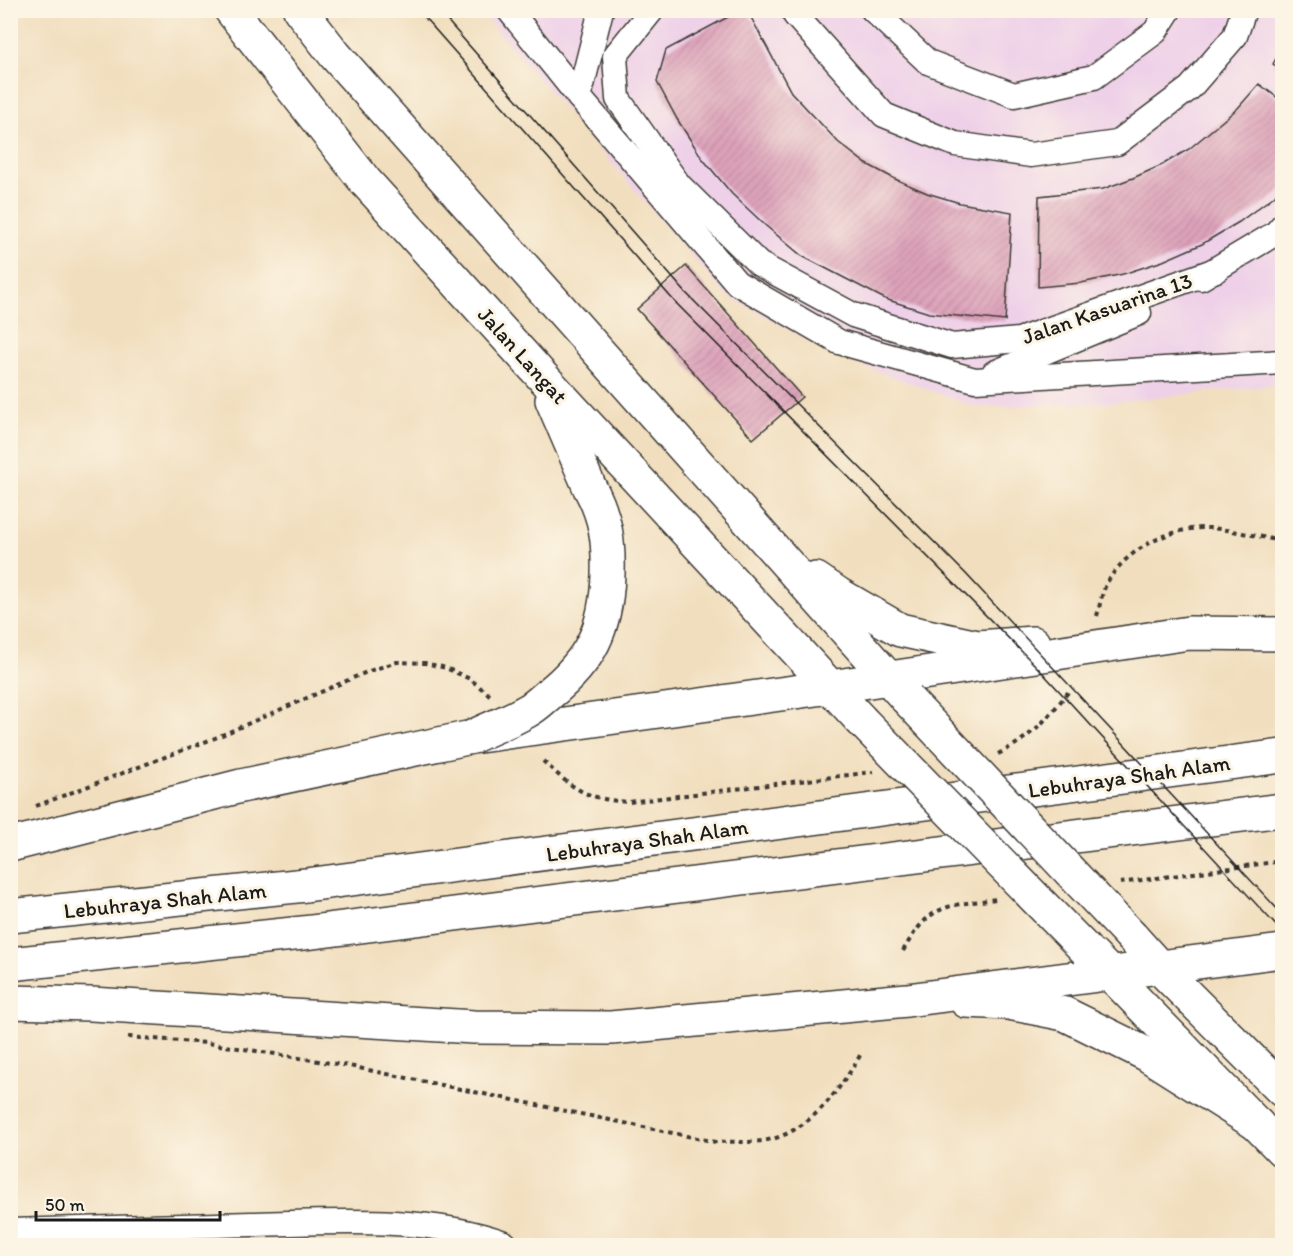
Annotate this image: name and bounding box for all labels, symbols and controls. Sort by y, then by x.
street label: Jalan Kasuarina 13 [1019,267,1196,350]
street label: Jalan Langat [472,301,573,409]
street label: Lebuhraya Shah Alam [1026,749,1232,804]
street label: Lebuhraya Shah Alam [544,813,750,868]
street label: Lebuhraya Shah Alam [62,876,268,925]
scale bar [36,1184,220,1222]
text: 50 m [45,1194,85,1216]

